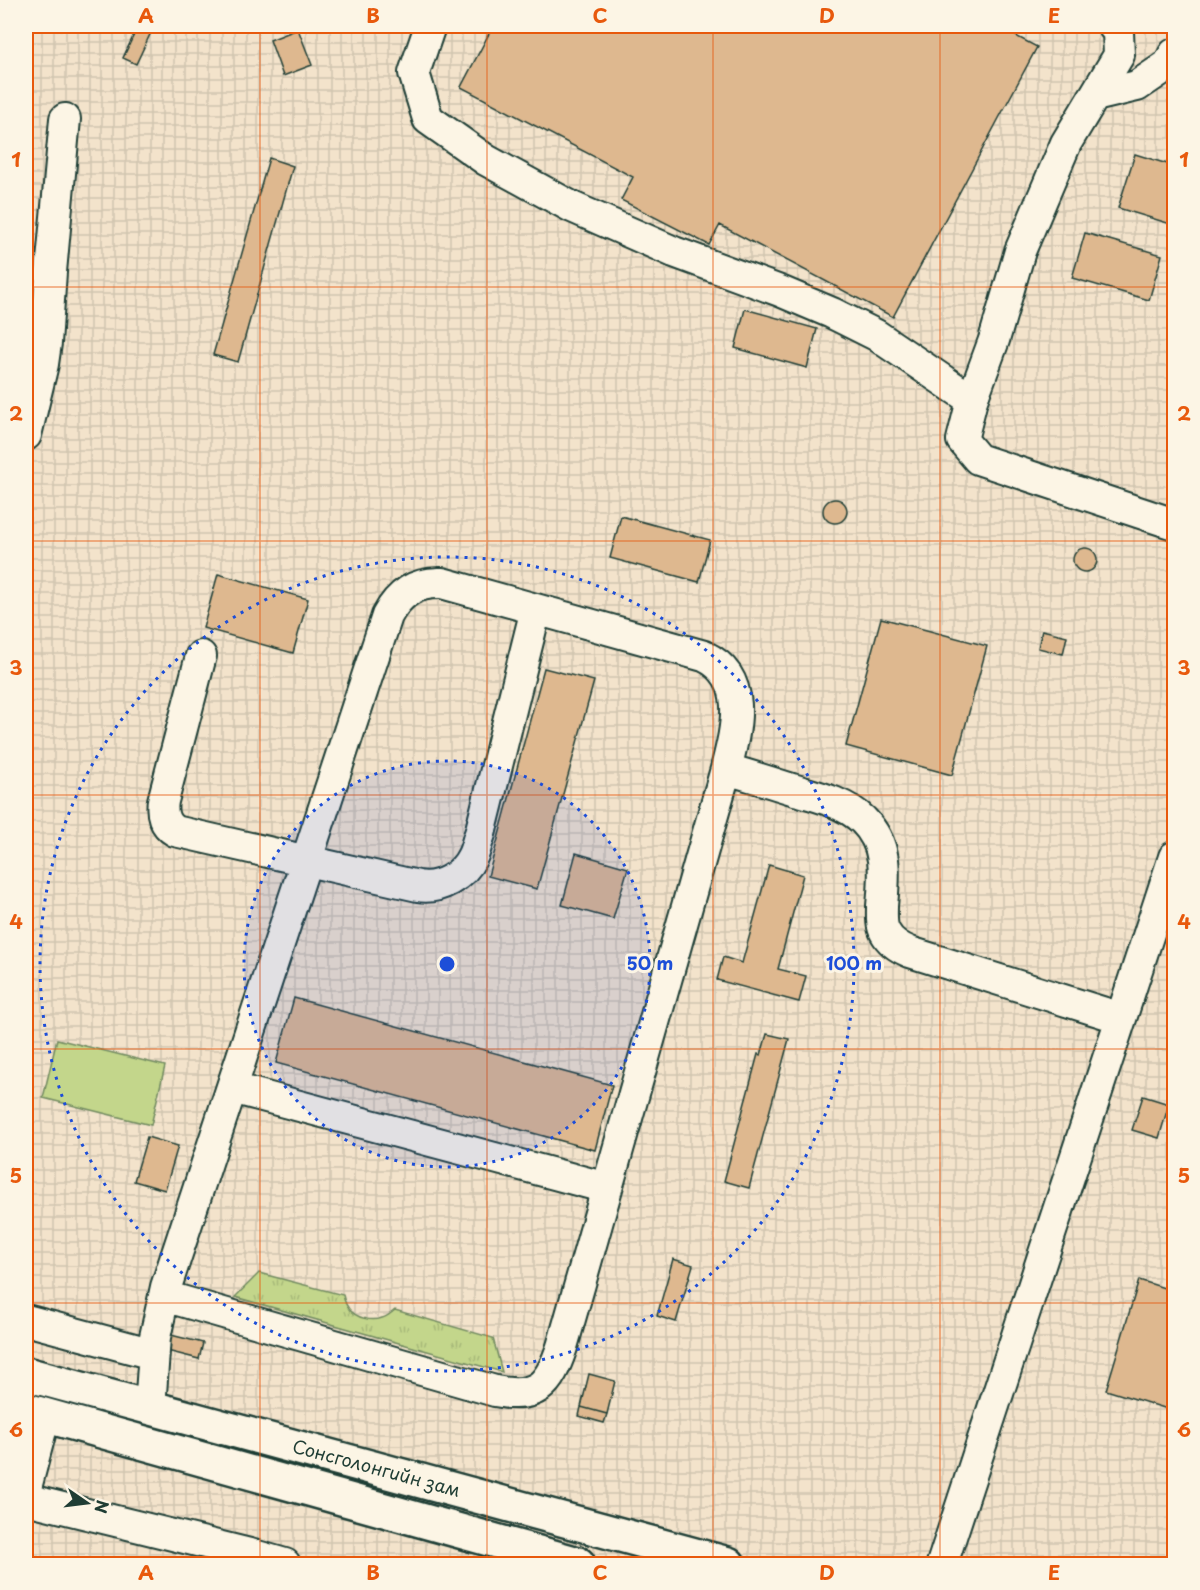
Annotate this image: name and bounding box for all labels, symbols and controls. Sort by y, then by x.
text: A [138,0,154,30]
text: B [366,0,380,30]
text: C [592,0,608,30]
text: D [819,0,835,30]
text: E [1048,0,1060,30]
text: 1 [11,144,21,174]
text: 1 [1179,144,1189,174]
text: 2 [9,398,23,428]
text: 2 [1177,398,1191,428]
text: 3 [9,652,23,682]
text: 3 [1177,652,1191,682]
text: 4 [9,906,23,936]
text: 4 [1177,906,1191,936]
text: 50 m [627,949,673,976]
text: 100 m [826,949,882,976]
centre of rings [437,954,457,974]
text: 5 [10,1160,22,1190]
text: 5 [1178,1160,1190,1190]
text: 6 [9,1414,23,1444]
text: 6 [1177,1414,1191,1444]
street label: Сонсголонгийн зам [290,1432,464,1503]
north arrow [57,1473,117,1533]
text: N [89,1498,116,1516]
text: A [138,1557,154,1587]
text: B [366,1557,380,1587]
text: C [592,1557,608,1587]
text: D [819,1557,835,1587]
text: E [1048,1557,1060,1587]

